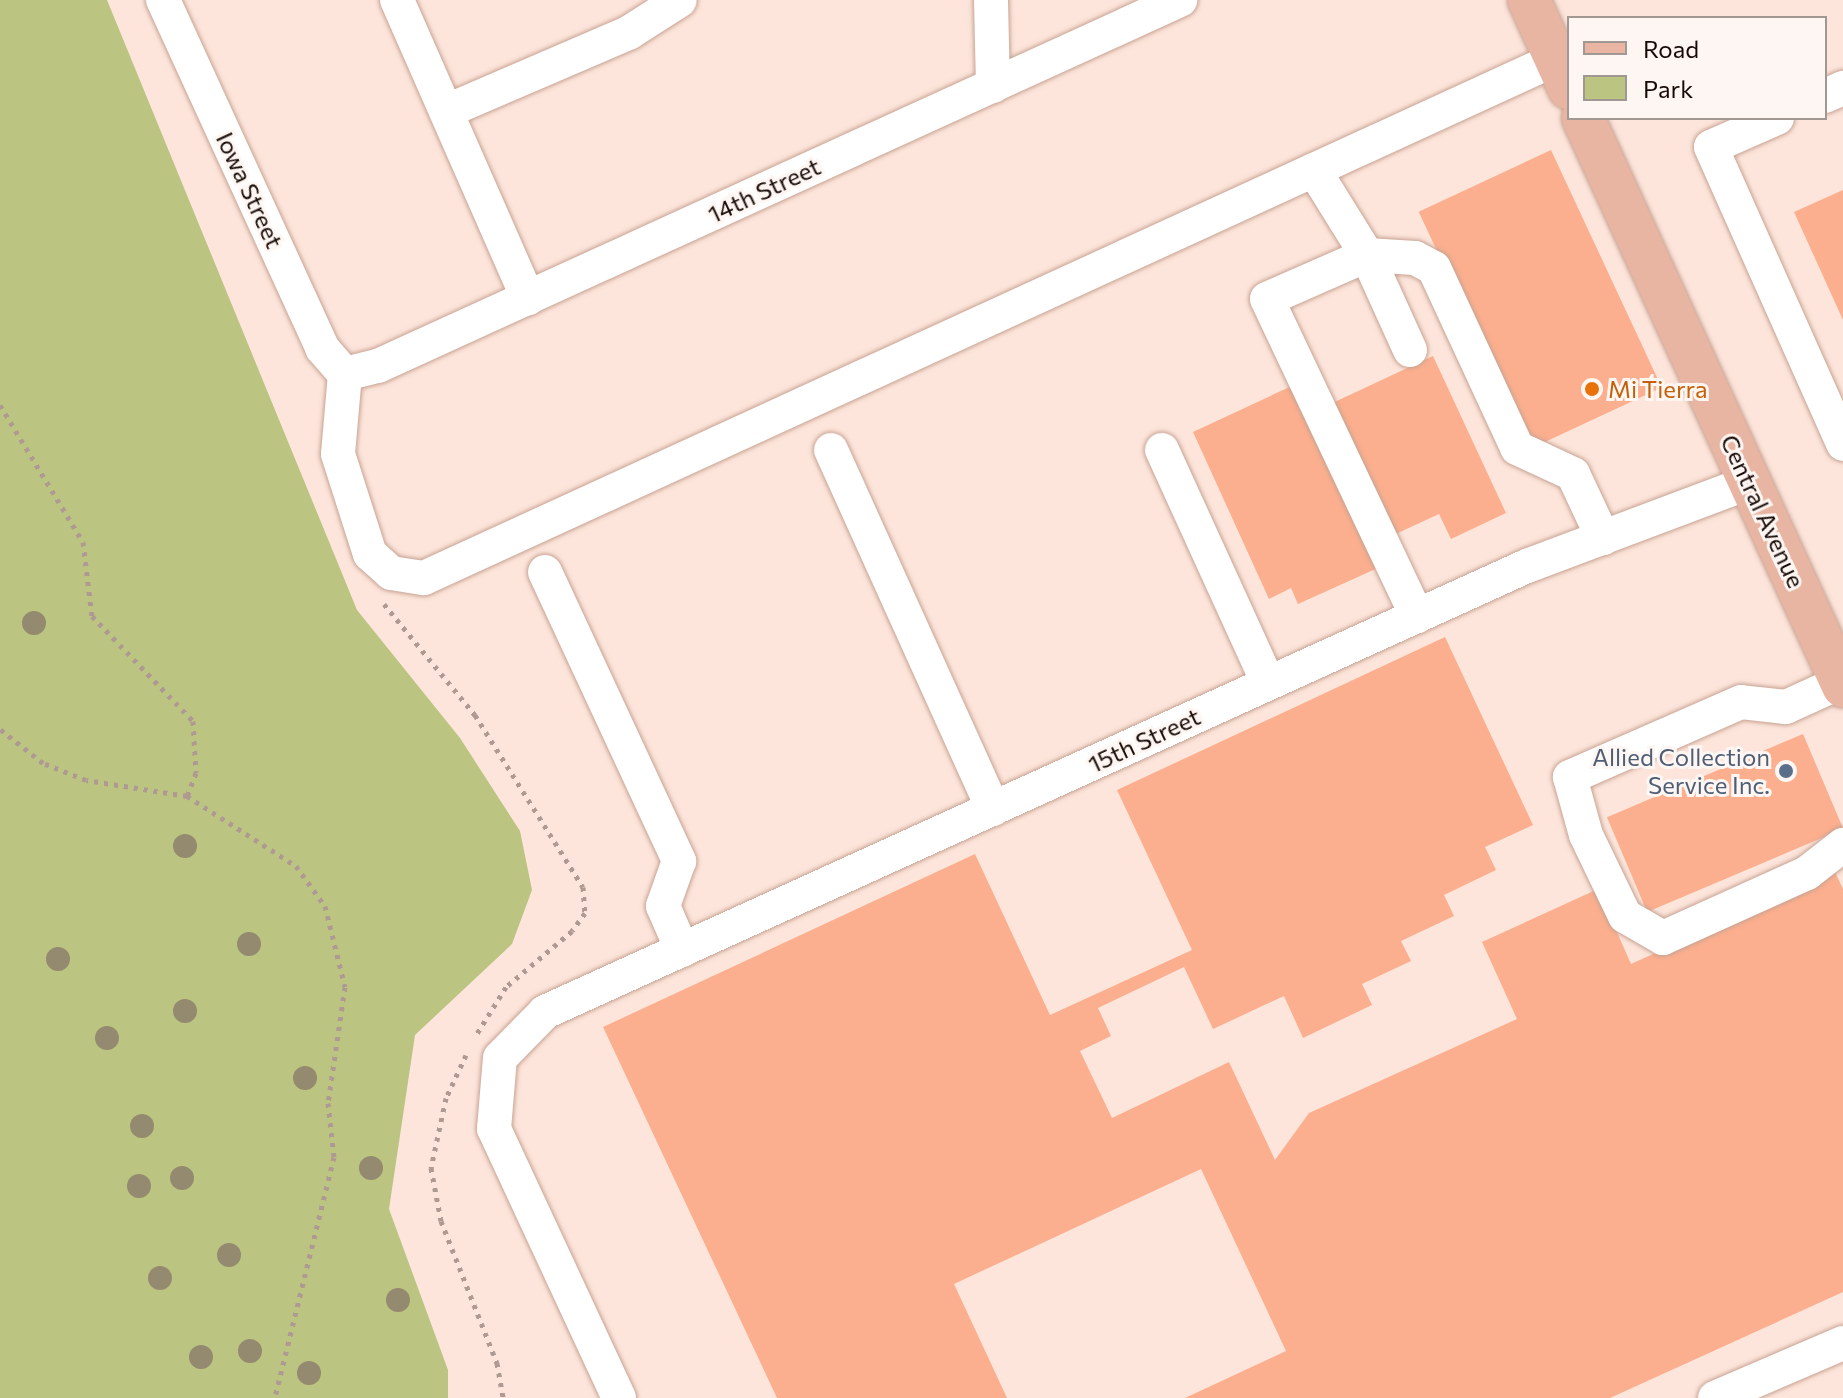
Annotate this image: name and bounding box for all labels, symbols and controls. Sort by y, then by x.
legend [1567,16,1827,120]
text: Road [1643,34,1699,63]
text: Park [1643,74,1693,103]
street label: Iowa Street [211,127,289,253]
street label: 14th Street [703,151,825,229]
place label: Mi Tierra [1608,375,1707,403]
marker: Mi Tierra [1583,380,1601,398]
street label: Central Avenue [1715,430,1811,592]
street label: 15th Street [1084,702,1204,778]
place label: Allied Collection Service Inc. [1592,743,1770,799]
marker: Allied Collection Service Inc. [1777,762,1795,780]

